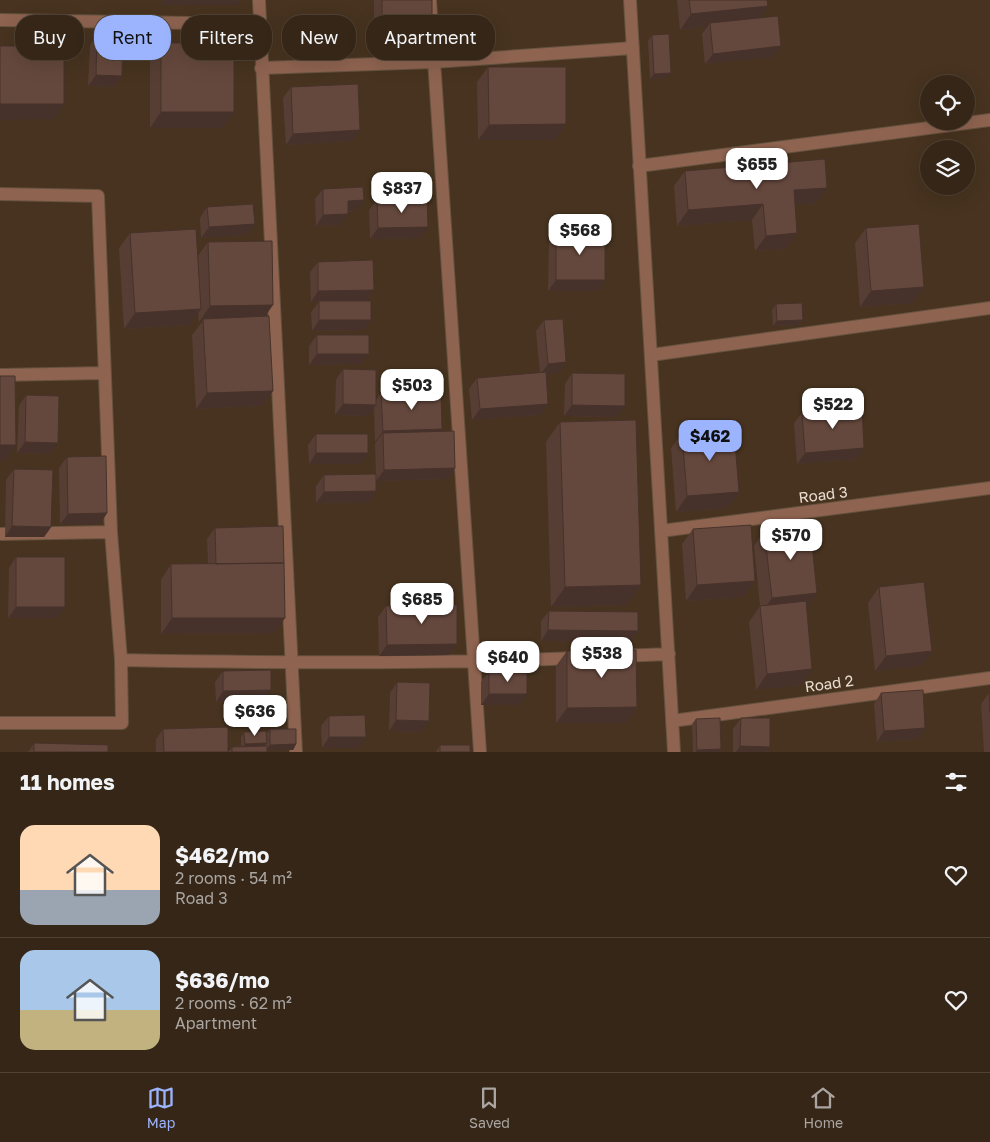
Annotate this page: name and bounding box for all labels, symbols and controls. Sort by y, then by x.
chip: Buy [15,15,84,60]
chip: Rent [94,15,171,60]
chip: Filters [181,15,272,60]
chip: New [282,15,356,60]
chip: Apartment [366,15,495,60]
map controls [920,75,975,195]
button: locate [920,75,975,130]
button: layers [920,140,975,195]
pin: $655 [727,148,787,190]
text: $655 [737,154,777,174]
pin: $837 [372,172,432,214]
text: $837 [382,178,422,198]
pin: $568 [550,214,610,256]
text: $568 [560,220,600,240]
pin: $503 [382,368,442,411]
text: $503 [392,375,432,395]
pin: $522 [803,388,863,430]
text: $522 [813,394,853,414]
pin: $462 [680,420,740,462]
text: $462 [690,426,730,446]
street label: Road 3 [797,482,849,506]
pin: $570 [761,518,821,561]
text: $570 [771,525,811,545]
pin: $685 [392,582,452,625]
text: $685 [402,589,442,609]
pin: $538 [572,636,632,679]
pin: $640 [478,640,538,683]
text: $538 [582,643,622,663]
text: $640 [487,647,529,667]
street label: Road 2 [803,671,855,695]
pin: $636 [225,694,285,737]
text: $636 [235,701,275,721]
icon: filters [942,768,970,796]
text: 11 homes [20,769,115,795]
text: $462/mo [175,842,269,868]
icon: home [60,845,120,905]
icon: heart [942,861,970,889]
text: 2 rooms · 54 m² [175,868,292,888]
text: Road 3 [175,888,228,908]
text: $636/mo [175,967,270,993]
icon: home [60,970,120,1030]
icon: heart [942,986,970,1014]
text: 2 rooms · 62 m² [175,993,292,1013]
text: Apartment [175,1013,257,1033]
tab: Map [147,1084,175,1131]
tab: Saved [469,1084,510,1131]
tab: Home [804,1084,843,1131]

